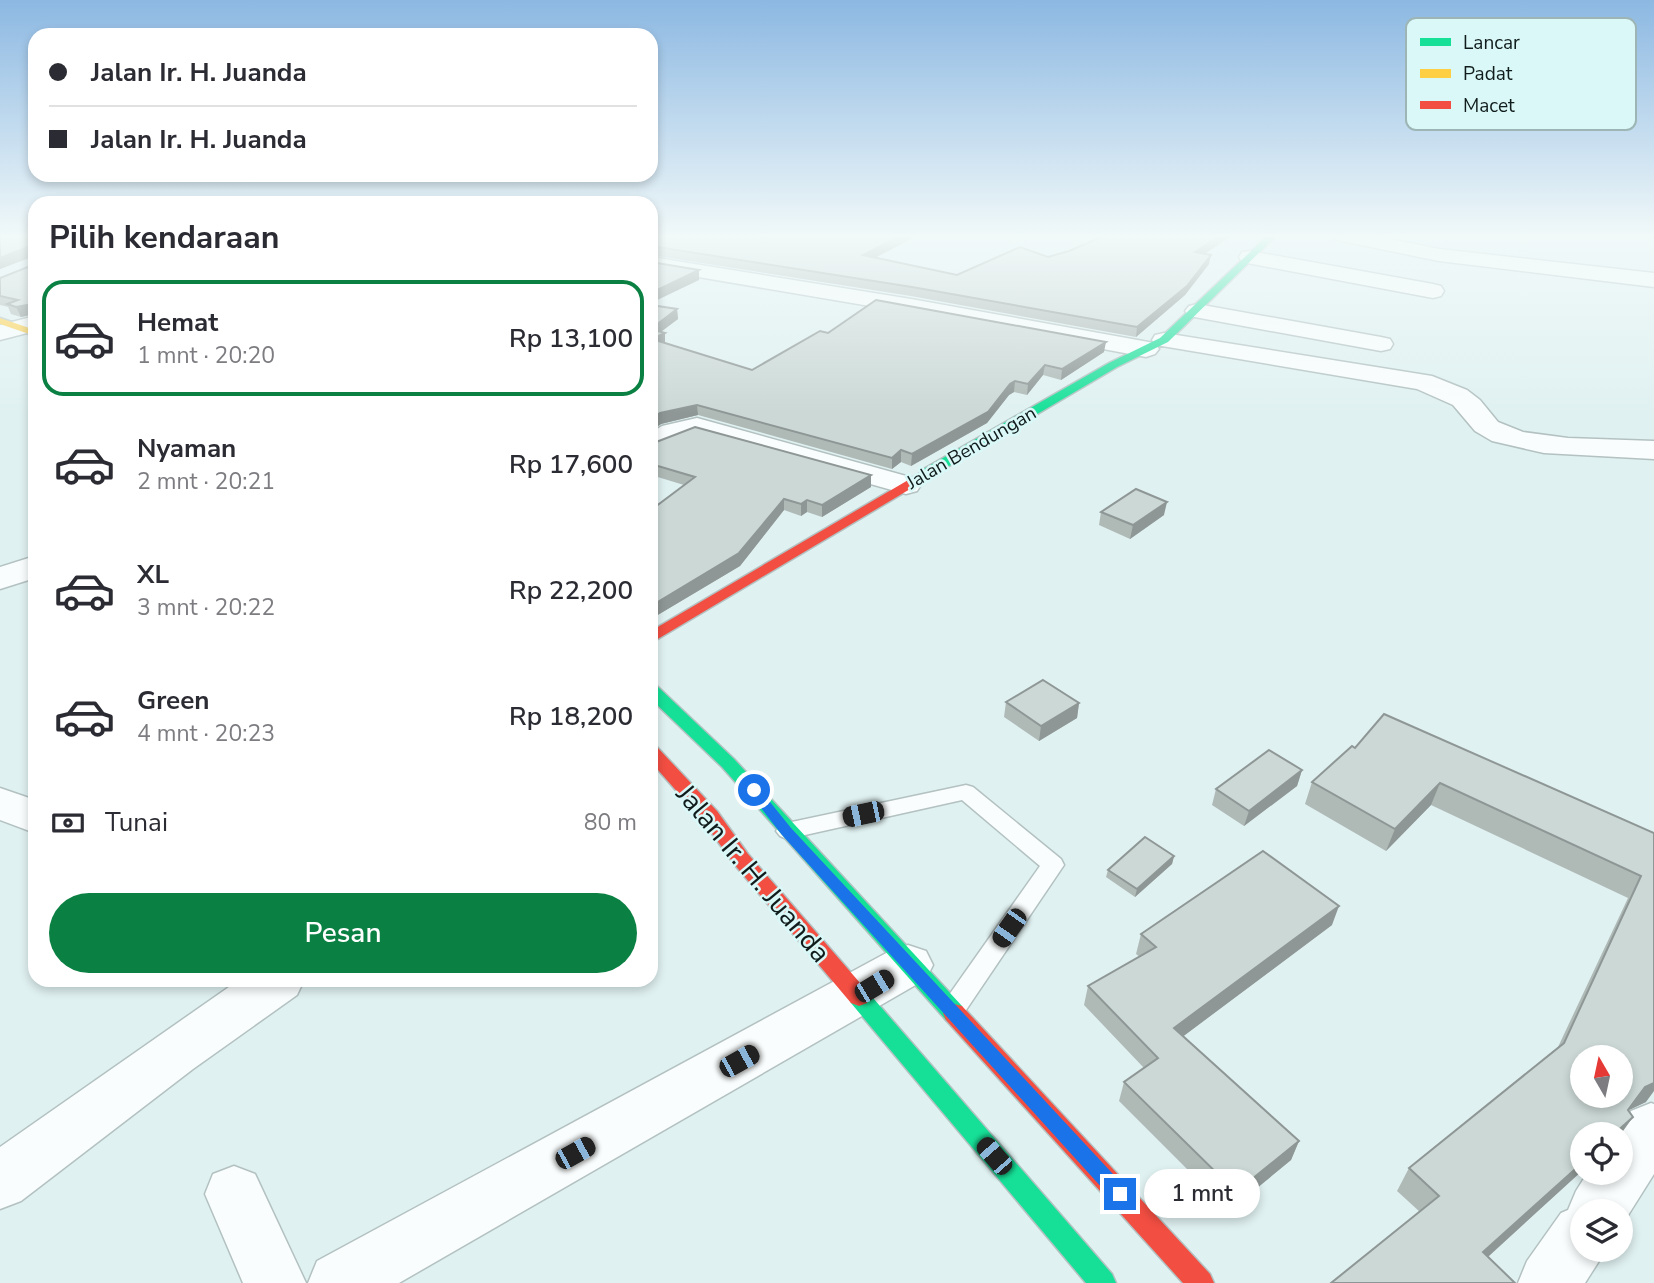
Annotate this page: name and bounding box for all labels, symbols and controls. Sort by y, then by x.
legend [1406,18,1636,130]
text: Lancar [1463,30,1520,56]
text: Jalan Ir. H. Juanda [91,55,307,90]
text: Padat [1463,61,1513,87]
text: Macet [1463,93,1515,119]
text: Jalan Ir. H. Juanda [91,122,307,157]
text: Pilih kendaraan [49,216,279,259]
text: Hemat [137,305,218,340]
icon: car [53,307,116,370]
text: Rp 13,100 [509,321,633,356]
text: 1 mnt · 20:20 [137,340,275,371]
street label: Jalan Bendungan [901,400,1041,496]
text: Nyaman [137,431,236,466]
icon: car [53,433,116,496]
text: Rp 17,600 [509,447,633,482]
text: 2 mnt · 20:21 [137,466,275,497]
text: XL [137,557,169,592]
icon: car [53,559,116,622]
text: Rp 22,200 [509,573,633,608]
text: 3 mnt · 20:22 [137,592,275,623]
text: Green [137,683,210,718]
icon: car [53,685,116,748]
text: Rp 18,200 [509,699,633,734]
text: 4 mnt · 20:23 [137,718,275,749]
route start [738,774,770,806]
street label: Jalan Ir. H. Juanda [667,776,839,971]
car [841,799,886,829]
icon: cash [49,804,87,842]
text: Tunai [105,805,168,840]
text: 80 m [584,807,637,838]
button: Pesan [49,893,637,973]
car [989,905,1030,951]
car [851,966,898,1006]
car [716,1042,763,1080]
north arrow [1570,1045,1633,1108]
map controls [1570,1045,1633,1262]
button: locate [1570,1122,1633,1185]
car [973,1133,1016,1179]
car [552,1134,599,1172]
callout: 1 mnt [1144,1170,1260,1218]
route end [1104,1178,1136,1210]
text: 1 mnt [1171,1178,1233,1209]
button: layers [1570,1199,1633,1262]

